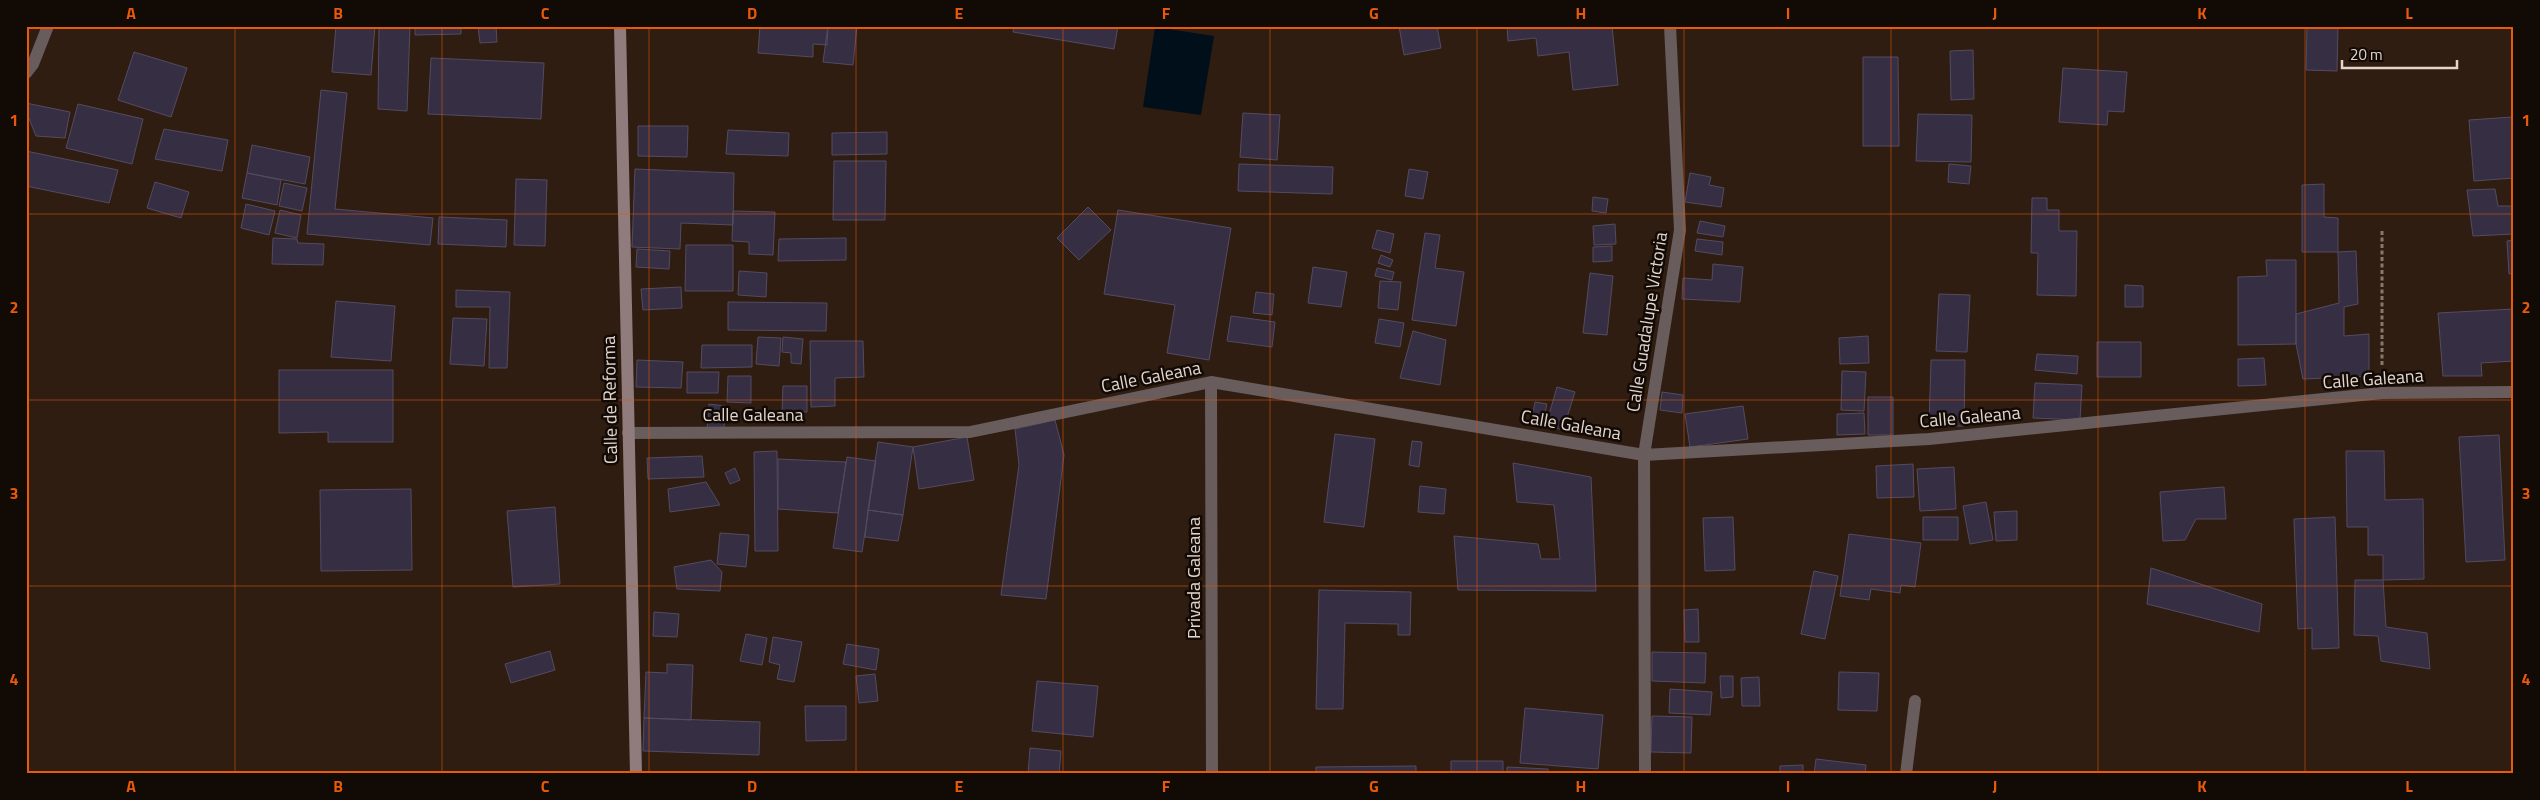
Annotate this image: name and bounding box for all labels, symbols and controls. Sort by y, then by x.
text: A [126,1,136,25]
text: B [333,1,343,25]
text: C [541,1,550,25]
text: D [747,1,757,25]
text: E [955,1,964,25]
text: F [1162,1,1171,25]
text: G [1369,1,1379,25]
text: H [1576,1,1586,25]
text: I [1786,1,1790,25]
text: J [1993,1,1997,25]
text: K [2197,1,2207,25]
text: L [2405,1,2413,25]
scale bar [2342,38,2458,70]
text: 20 m [2350,43,2383,66]
text: 1 [10,108,18,132]
text: 1 [2522,108,2530,132]
street label: Calle Guadalupe Victoria [1619,230,1674,414]
text: 2 [10,295,18,319]
text: 2 [2522,295,2530,319]
street label: Calle de Reforma [595,336,624,464]
street label: Calle Galeana [1099,354,1203,399]
street label: Calle Galeana [2322,362,2424,395]
street label: Calle Galeana [1918,399,2022,434]
street label: Calle Galeana [702,401,804,428]
street label: Calle Galeana [1519,402,1623,447]
text: 3 [10,481,18,505]
text: 3 [2522,481,2530,505]
street label: Privada Galeana [1180,517,1207,639]
text: 4 [10,667,19,691]
text: 4 [2522,667,2531,691]
text: A [126,774,136,798]
text: B [333,774,343,798]
text: C [541,774,550,798]
text: D [747,774,757,798]
text: E [955,774,964,798]
text: F [1162,774,1171,798]
text: G [1369,774,1379,798]
text: H [1576,774,1586,798]
text: I [1786,774,1790,798]
text: J [1993,774,1997,798]
text: K [2197,774,2207,798]
text: L [2405,774,2413,798]

